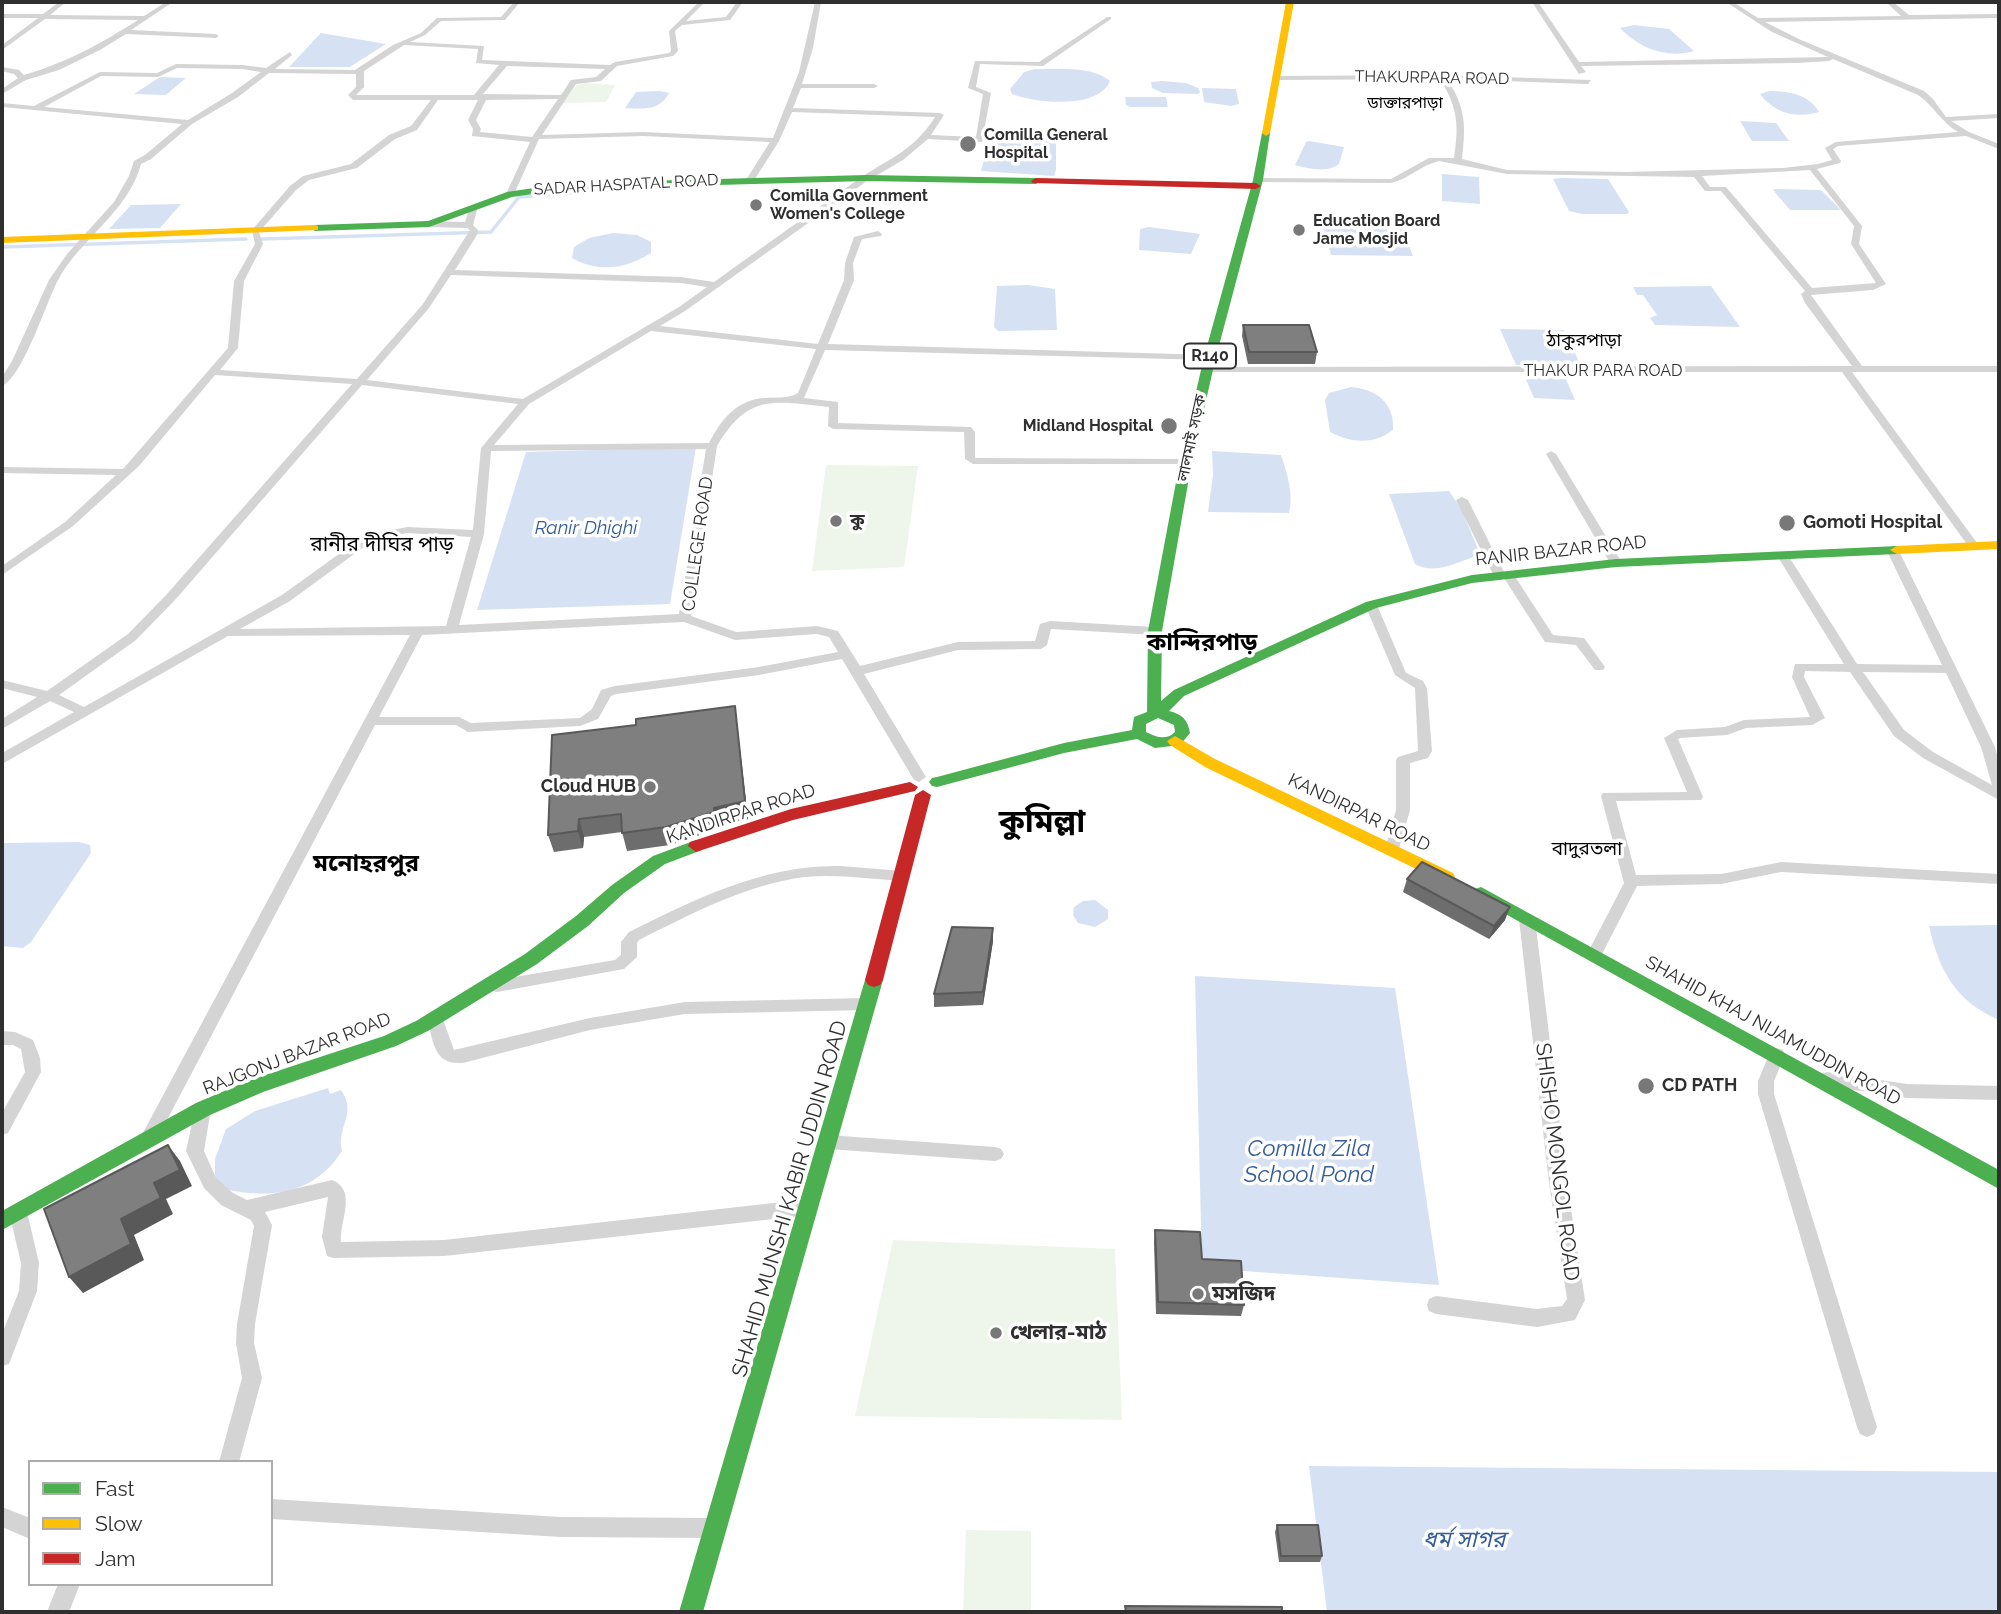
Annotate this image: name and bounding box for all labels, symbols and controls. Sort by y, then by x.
street label: THAKURPARA ROAD [1354,67,1510,89]
district label: ডাক্তারপাড়া [1367,93,1443,113]
place label: Comilla General Hospital [984,125,1108,163]
marker: Comilla General Hospital [958,134,978,154]
street label: SADAR HASPATAL ROAD [533,171,719,199]
place label: Comilla Government Women's College [770,186,928,224]
marker: Comilla Government Women's College [748,197,764,213]
place label: Education Board Jame Mosjid [1313,211,1440,249]
marker: Education Board Jame Mosjid [1291,222,1307,238]
district label: ঠাকুরপাড়া [1546,330,1622,352]
road number: R140 [1184,344,1236,368]
street label: THAKUR PARA ROAD [1524,361,1682,381]
street label: লালমাই সড়ক [1173,393,1211,483]
place label: Midland Hospital [1023,416,1153,436]
marker: Midland Hospital [1159,416,1179,436]
street label: COLLEGE ROAD [678,475,718,613]
place label: কু [850,510,865,532]
place label: Gomoti Hospital [1803,512,1942,534]
marker: কু [828,513,844,529]
marker: Gomoti Hospital [1777,513,1797,533]
water label: Ranir Dhighi [535,517,637,539]
street label: RANIR BAZAR ROAD [1474,531,1648,571]
district label: রানীর দীঘির পাড় [310,532,454,558]
district label: কান্দিরপাড় [1147,629,1257,657]
street label: KANDIRPAR ROAD [1284,769,1434,857]
place label: Cloud HUB [541,776,636,798]
marker: Cloud HUB [642,779,658,795]
street label: KANDIRPAR ROAD [664,780,818,848]
district label: কুমিল্লা [999,803,1085,841]
district label: বাদুরতলা [1552,838,1622,860]
district label: মনোহরপুর [313,850,419,878]
street label: SHAHID KHAJ NIJAMUDDIN ROAD [1642,952,1904,1110]
street label: RAJGONJ BAZAR ROAD [200,1008,394,1100]
street label: SHAHID MUNSHI KABIR UDDIN ROAD [727,1018,853,1380]
street label: SHISHO MONGOL ROAD [1530,1041,1584,1283]
place label: CD PATH [1662,1075,1737,1097]
marker: CD PATH [1636,1076,1656,1096]
water label: Comilla Zila School Pond [1244,1135,1374,1189]
place label: মসজিদ [1212,1281,1275,1307]
marker: মসজিদ [1190,1286,1206,1302]
place label: খেলার-মাঠ [1010,1320,1106,1346]
marker: খেলার-মাঠ [988,1325,1004,1341]
legend [28,1460,273,1586]
text: Fast [95,1476,135,1501]
text: Slow [95,1511,143,1536]
water label: ধর্ম সাগর [1423,1526,1505,1554]
text: Jam [95,1546,136,1571]

